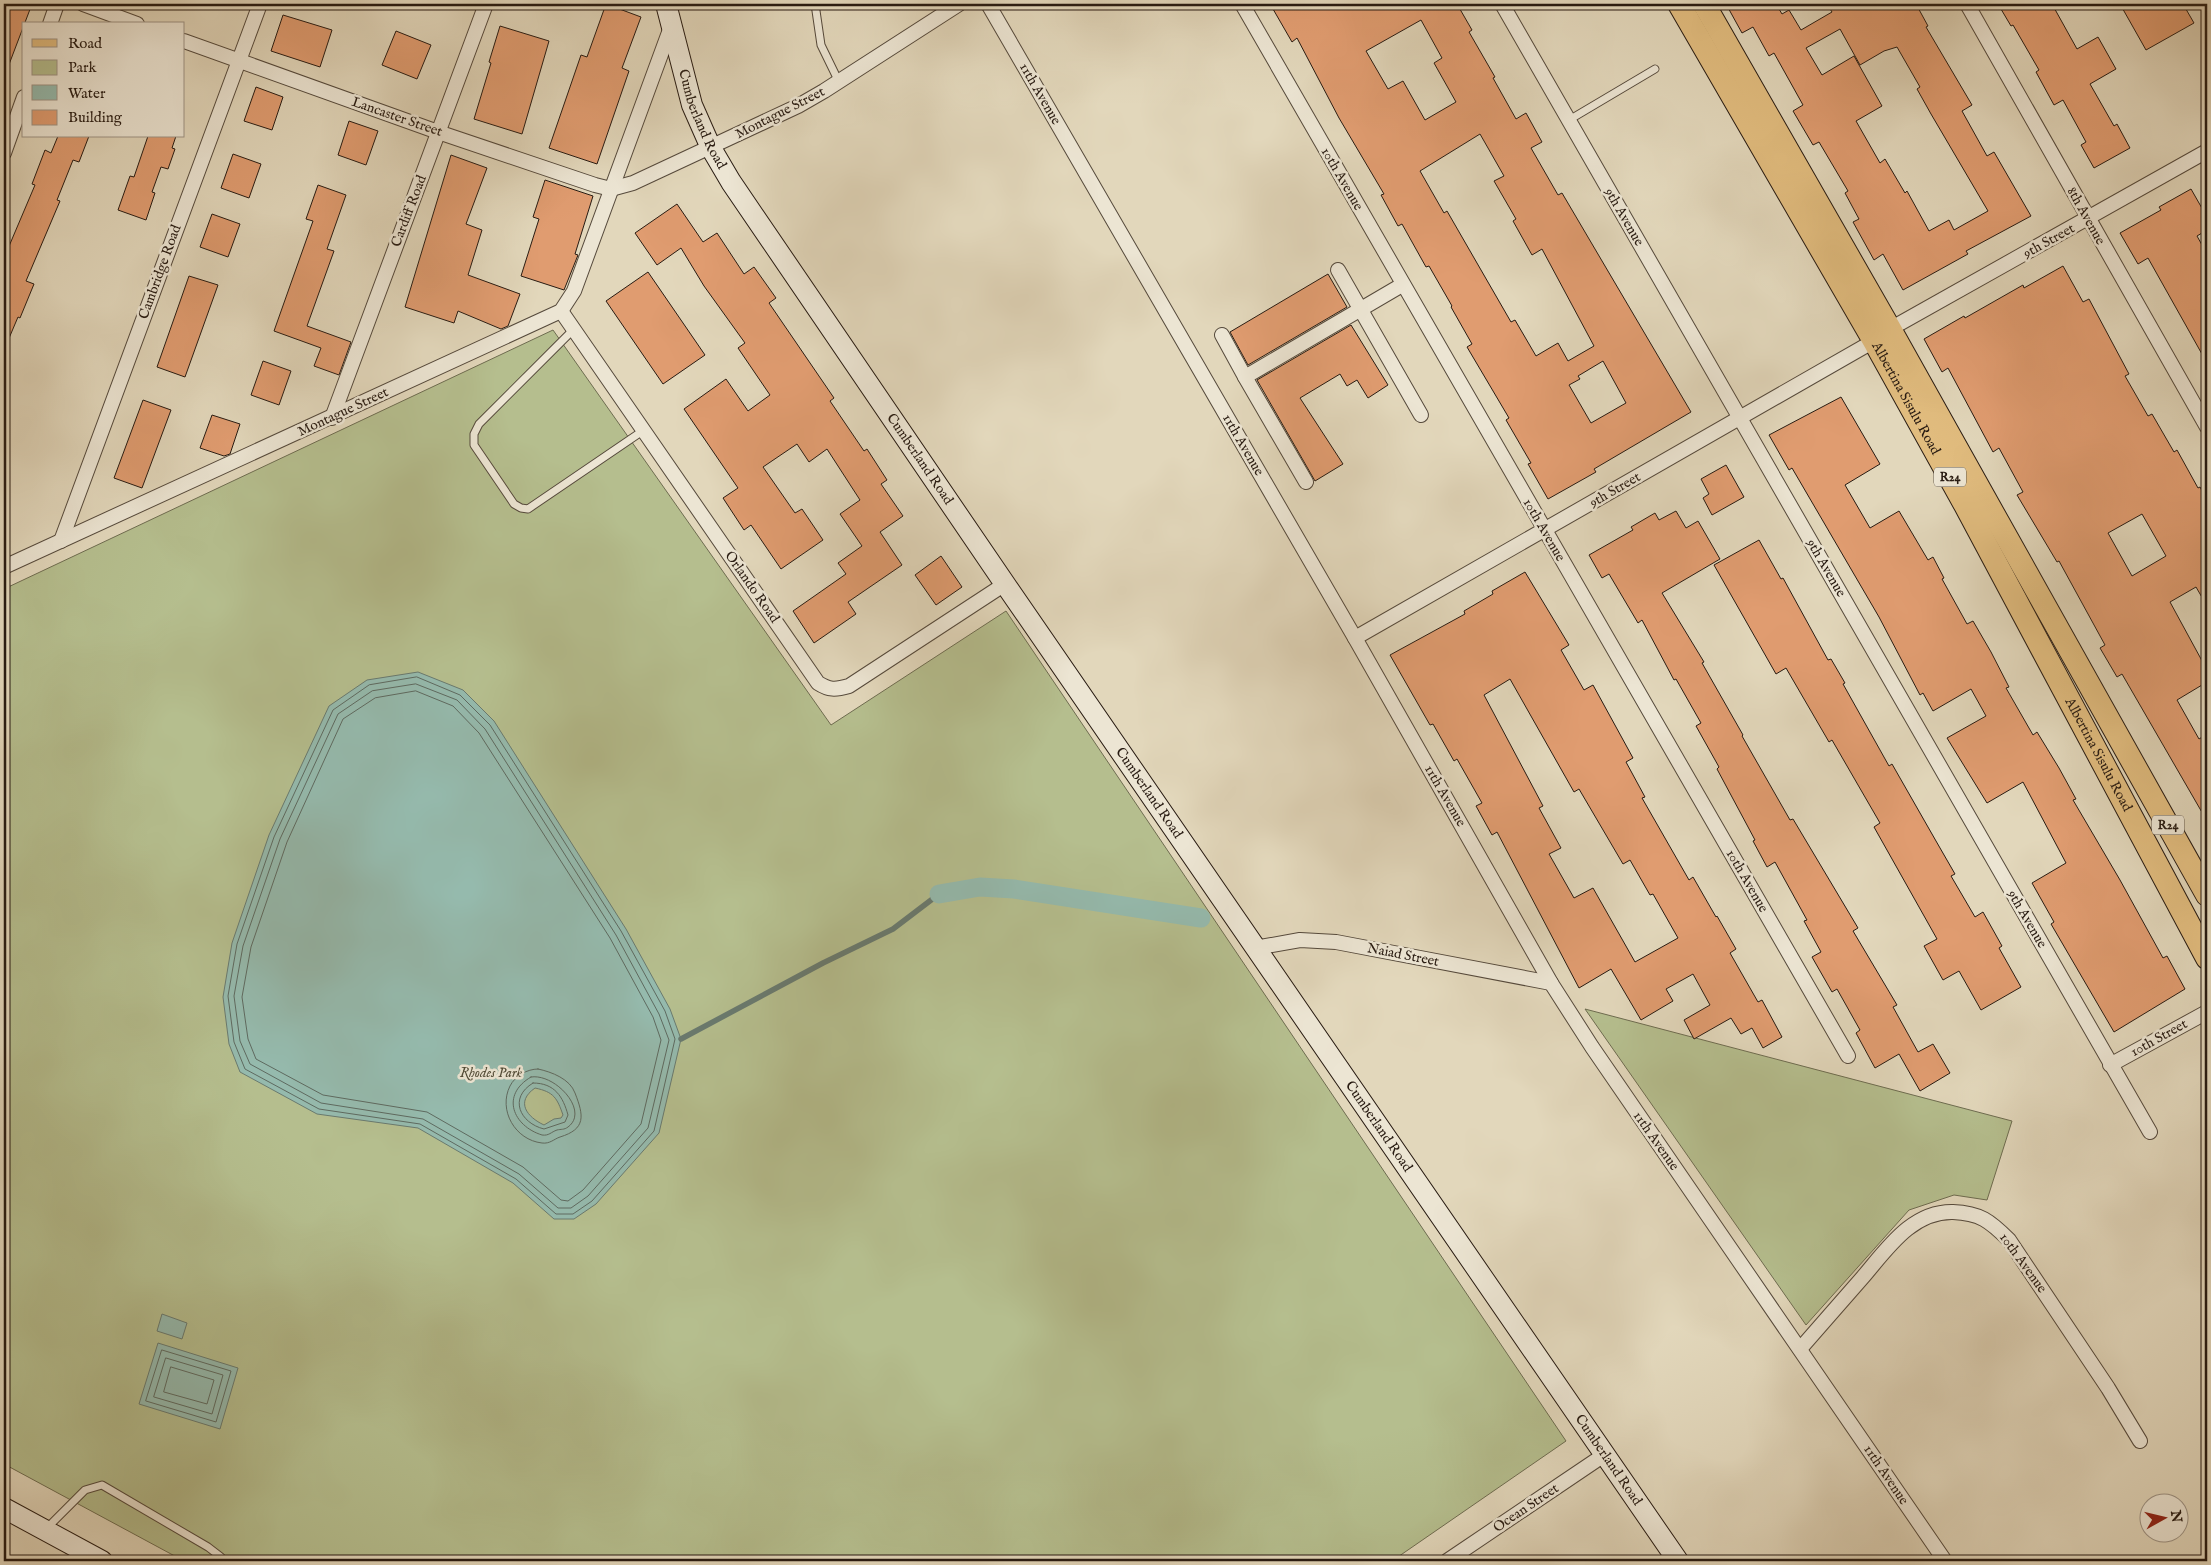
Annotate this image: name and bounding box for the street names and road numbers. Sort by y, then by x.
street label: 11th Avenue [1015,60,1065,129]
street label: Cumberland Road [674,67,731,173]
street label: Montague Street [732,83,828,143]
street label: Lancaster Street [349,93,445,141]
street label: 10th Avenue [1317,144,1368,214]
street label: Cardiff Road [387,172,431,249]
street label: 9th Avenue [1600,184,1648,250]
street label: 8th Avenue [2063,184,2110,249]
street label: 9th Street [2019,219,2078,263]
street label: Cambridge Road [135,222,186,322]
street label: Albertina Sisulu Road [1867,338,1945,459]
street label: Montague Street [295,383,391,441]
street label: Cumberland Road [882,410,958,509]
street label: 11th Avenue [1218,411,1268,480]
street label: 9th Street [1585,468,1644,512]
road number: R24 [1934,468,1966,487]
street label: 10th Avenue [1519,495,1570,565]
street label: 9th Avenue [1802,535,1850,601]
street label: Orlando Road [721,548,784,627]
street label: Albertina Sisulu Road [2060,694,2136,815]
street label: Cumberland Road [1111,744,1187,842]
street label: 11th Avenue [1420,762,1470,831]
road number: R24 [2152,816,2184,834]
street label: 10th Avenue [1722,846,1773,916]
street label: 9th Avenue [2003,886,2051,952]
street label: Naiad Street [1366,939,1441,971]
street label: 10th Street [2127,1015,2191,1061]
street label: Cumberland Road [1341,1077,1417,1176]
street label: 11th Avenue [1629,1108,1683,1175]
street label: 10th Avenue [1995,1229,2051,1297]
street label: Cumberland Road [1571,1411,1646,1510]
street label: 11th Avenue [1859,1442,1913,1509]
street label: Ocean Street [1490,1479,1562,1537]

